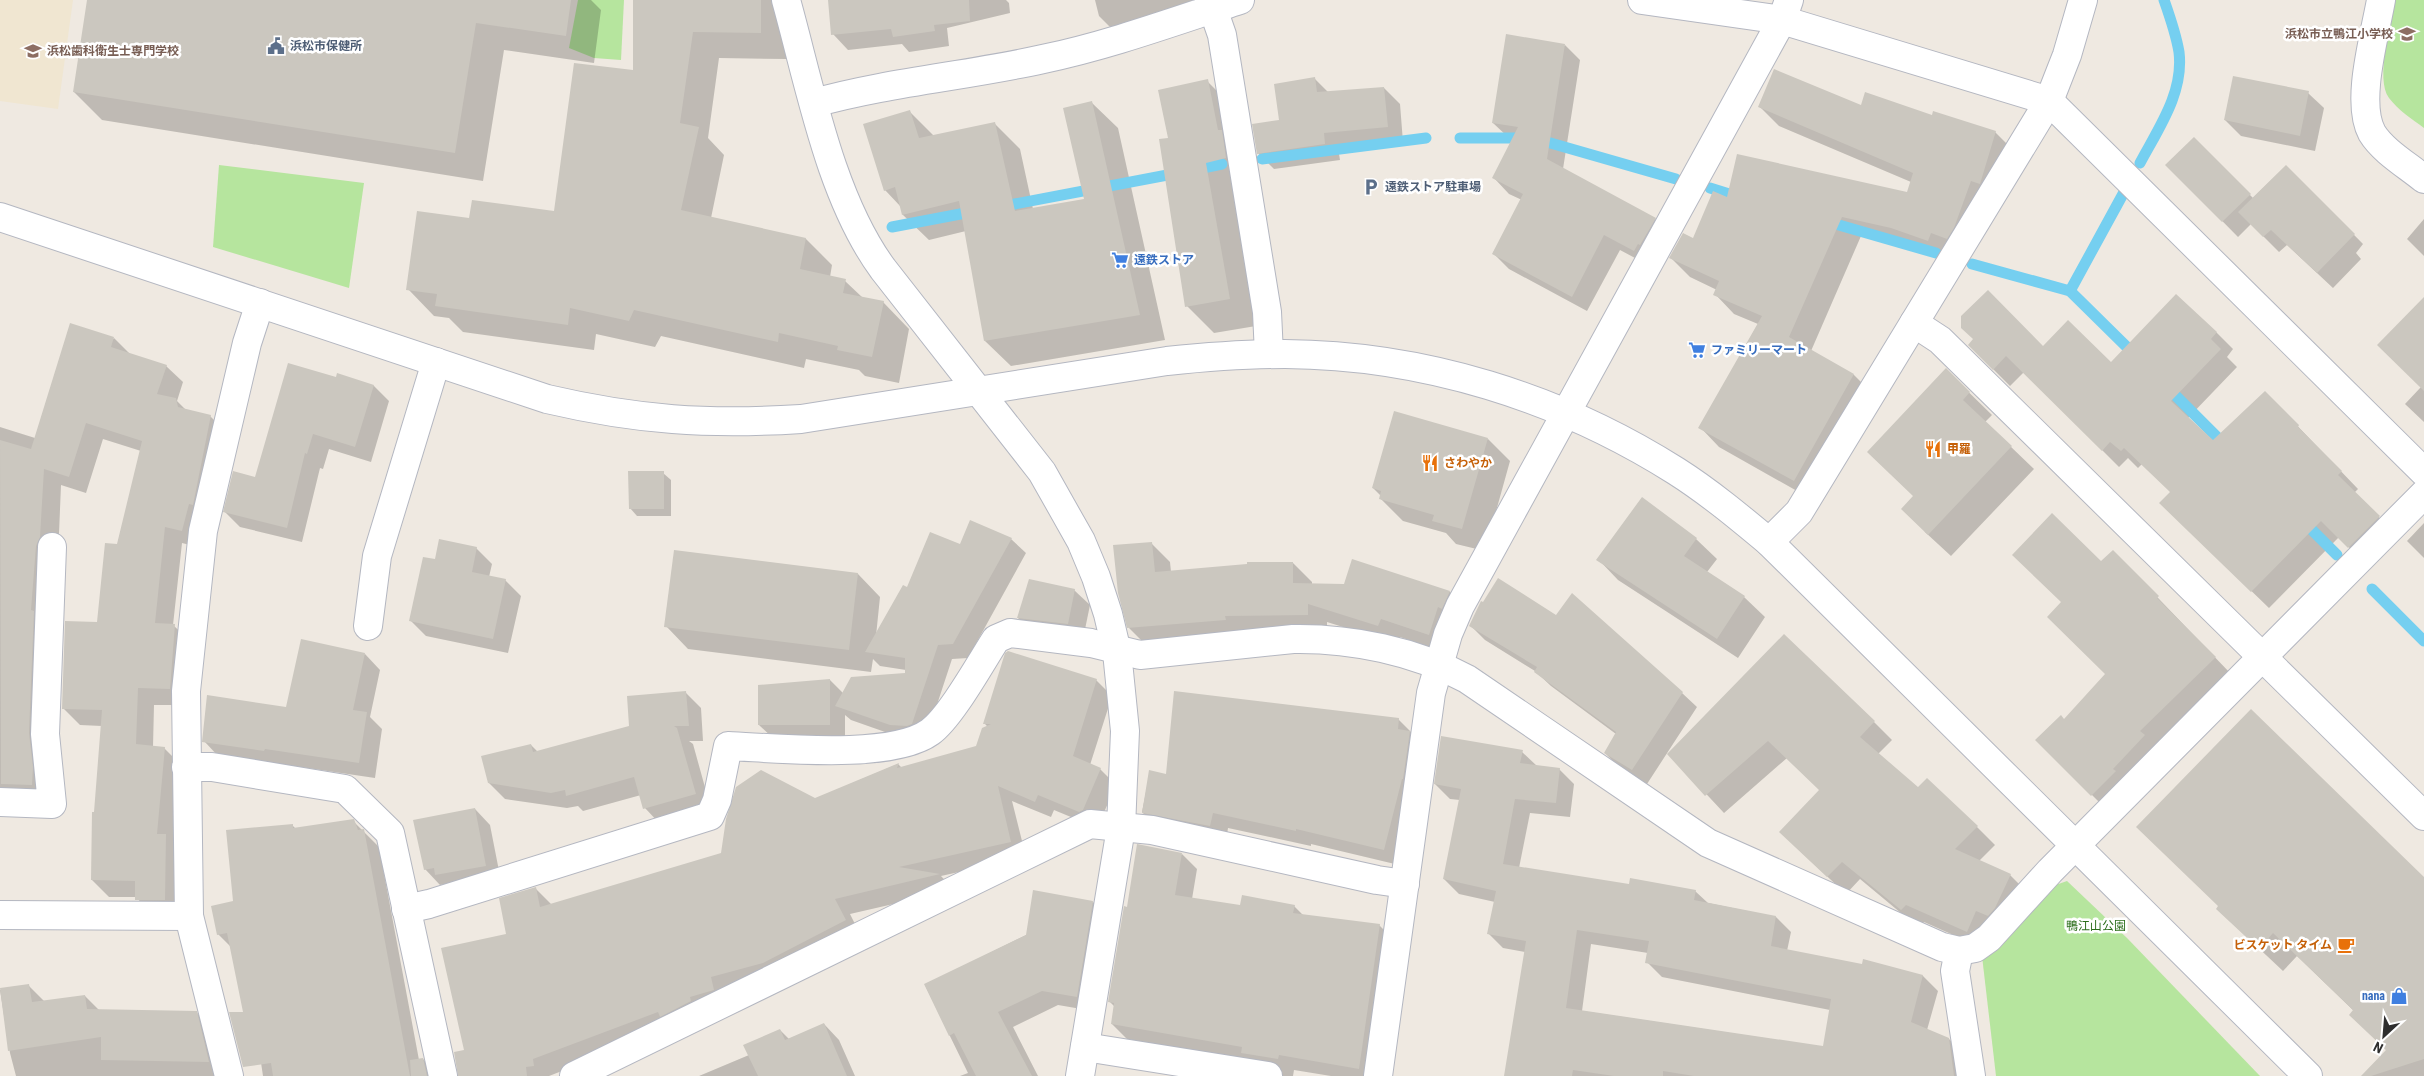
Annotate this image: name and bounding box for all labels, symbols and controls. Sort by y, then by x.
school or university icon: 浜松市立鴨江小学校 [2397,24,2417,44]
place label: 浜松市立鴨江小学校 [2285,27,2393,41]
public building icon: 浜松市保健所 [266,36,286,56]
place label: 浜松市保健所 [290,39,362,53]
school or university icon: 浜松歯科衛生士専門学校 [23,41,43,61]
place label: 浜松歯科衛生士専門学校 [47,44,179,58]
parking icon: 遠鉄ストア駐車場 [1361,177,1381,197]
place label: 遠鉄ストア駐車場 [1385,180,1481,194]
supermarket icon: 遠鉄ストア [1110,250,1130,270]
place label: 遠鉄ストア [1134,253,1194,267]
supermarket icon: ファミリーマート [1687,340,1707,360]
place label: ファミリーマート [1711,343,1807,357]
restaurant icon: 甲羅 [1923,439,1943,459]
place label: 甲羅 [1947,442,1971,456]
restaurant icon: さわやか [1420,453,1440,473]
place label: さわやか [1444,456,1492,470]
park label: 鴨江山公園 [2066,919,2126,933]
cafe icon: ビスケット タイム [2336,935,2356,955]
place label: ビスケット タイム [2233,938,2332,952]
shop icon: nana [2389,986,2409,1006]
place label: nana [2362,989,2385,1003]
north arrow [2359,1011,2409,1061]
text: N [2371,1039,2386,1057]

